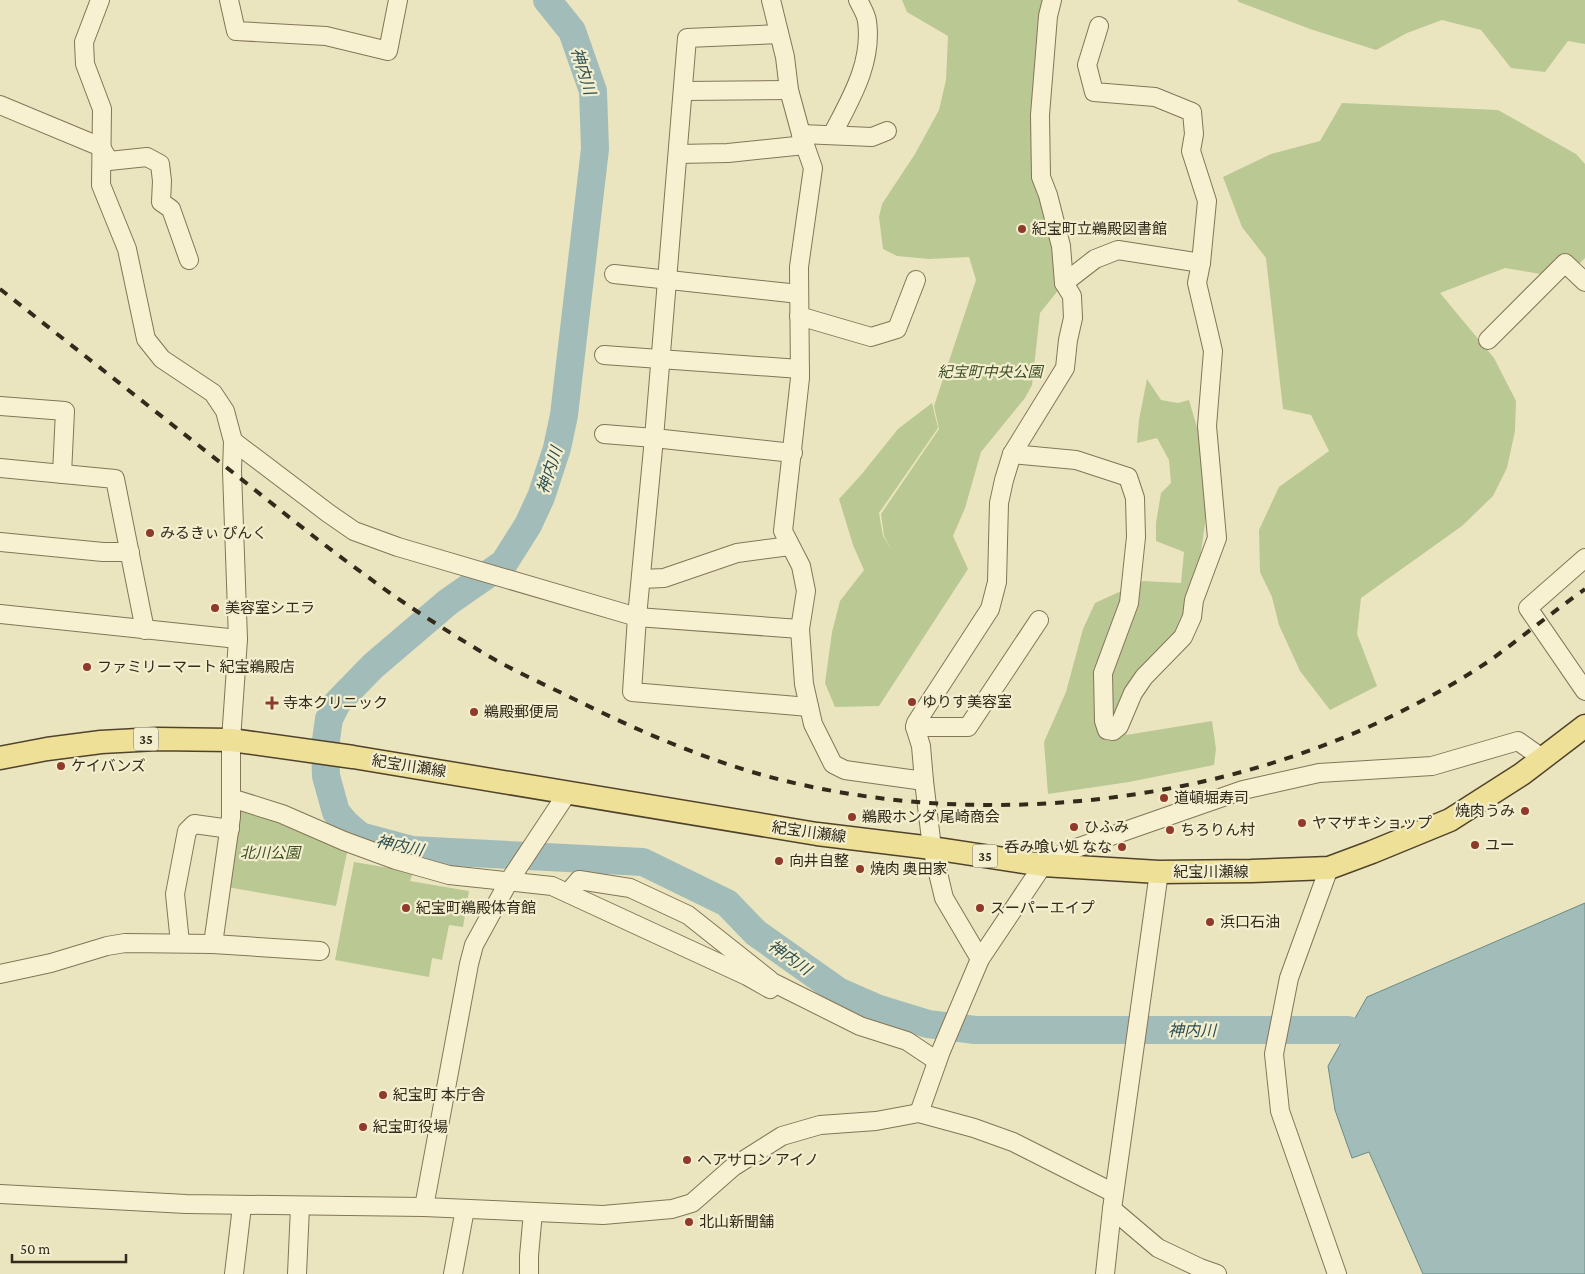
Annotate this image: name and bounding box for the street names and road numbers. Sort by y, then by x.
road number: 35 [134,728,158,751]
street label: 紀宝川瀬線 [371,752,447,780]
street label: 紀宝川瀬線 [771,819,847,845]
road number: 35 [972,844,998,868]
street label: 紀宝川瀬線 [1173,864,1249,880]

